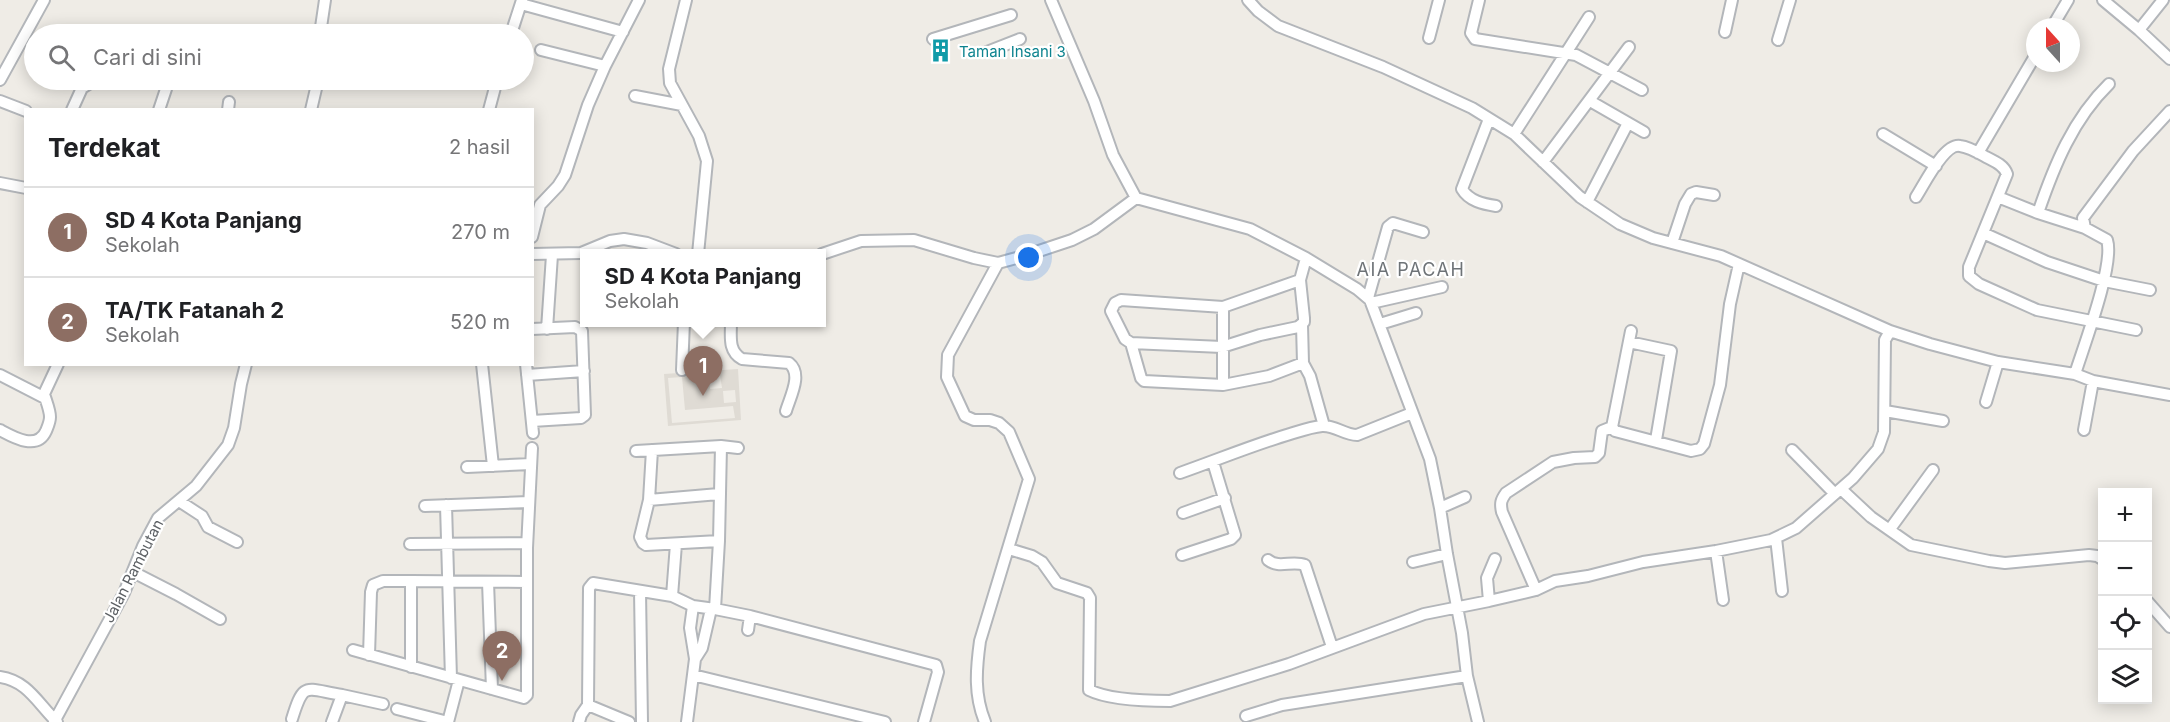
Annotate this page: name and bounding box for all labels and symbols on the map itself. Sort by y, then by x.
north arrow [2026,18,2080,72]
building icon: Taman Insani 3 [928,38,954,64]
place label: Taman Insani 3 [959,42,1066,61]
your location [1014,243,1043,272]
district label: AIA PACAH [1357,259,1465,280]
pin: 1 [684,346,722,396]
street label: Jalan Rambutan [99,516,167,626]
pin: 2 [482,632,522,681]

